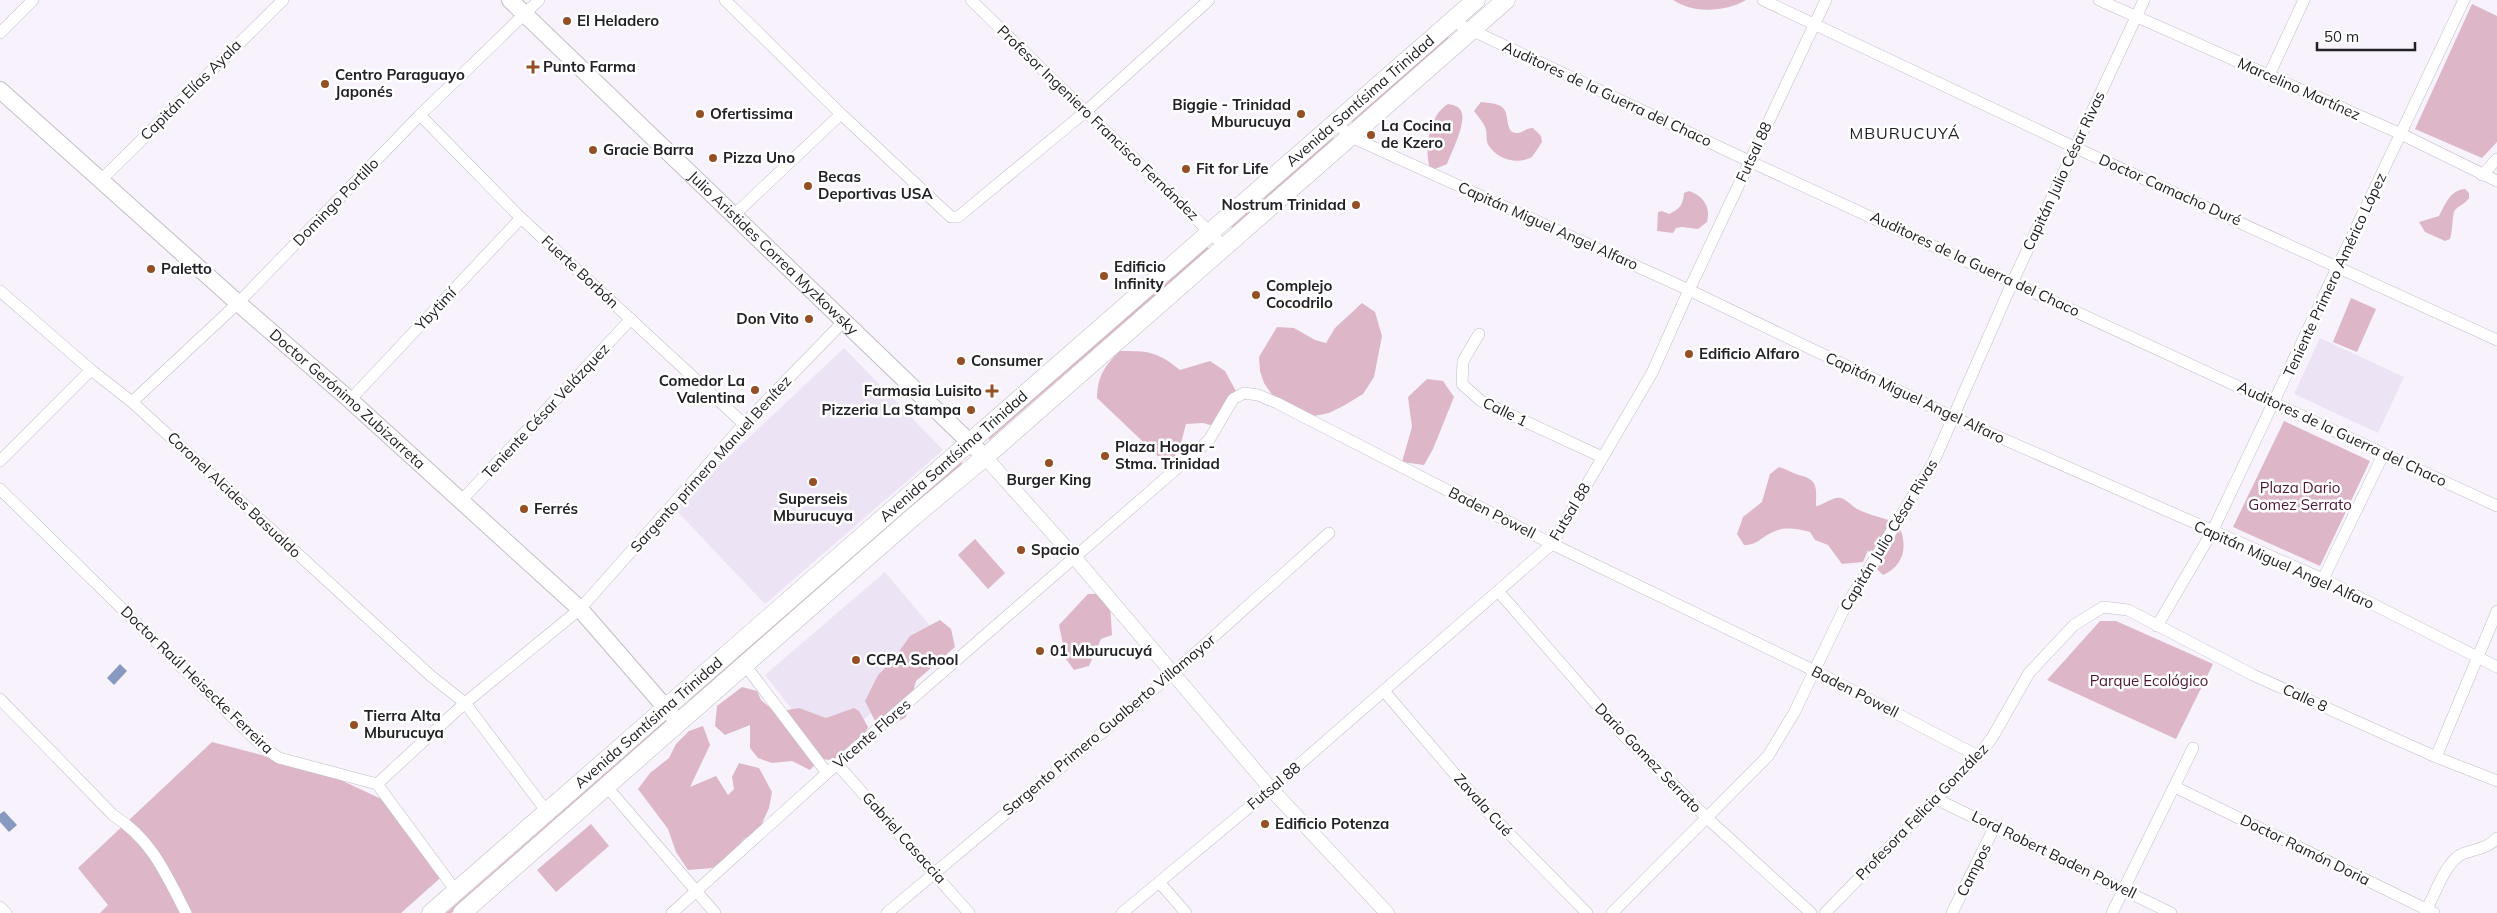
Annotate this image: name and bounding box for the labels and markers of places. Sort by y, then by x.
place label: El Heladero [577,11,659,30]
marker: El Heladero [561,15,573,27]
place label: Punto Farma [543,57,636,76]
marker: Punto Farma [527,61,539,73]
place label: Centro Paraguayo Japonés [335,65,465,101]
marker: Centro Paraguayo Japonés [319,78,331,90]
place label: Biggie - Trinidad Mburucuya [1172,95,1291,131]
place label: Ofertissima [710,104,793,123]
marker: Ofertissima [694,108,706,120]
marker: Biggie - Trinidad Mburucuya [1295,108,1307,120]
place label: La Cocina de Kzero [1381,116,1451,152]
marker: La Cocina de Kzero [1365,129,1377,141]
place label: Gracie Barra [603,140,694,159]
marker: Gracie Barra [587,144,599,156]
place label: Pizza Uno [723,148,795,167]
marker: Pizza Uno [707,152,719,164]
place label: Fit for Life [1196,159,1268,178]
marker: Fit for Life [1180,163,1192,175]
place label: Becas Deportivas USA [818,167,933,203]
marker: Becas Deportivas USA [802,180,814,192]
place label: Nostrum Trinidad [1221,195,1346,214]
marker: Nostrum Trinidad [1350,199,1362,211]
place label: Edificio Infinity [1114,257,1166,293]
place label: Paletto [161,259,212,278]
marker: Paletto [145,263,157,275]
marker: Edificio Infinity [1098,270,1110,282]
place label: Complejo Cocodrilo [1266,276,1333,312]
marker: Complejo Cocodrilo [1250,289,1262,301]
place label: Don Vito [736,309,799,328]
marker: Don Vito [803,313,815,325]
place label: Edificio Alfaro [1699,344,1800,363]
marker: Edificio Alfaro [1683,348,1695,360]
place label: Consumer [971,351,1043,370]
marker: Consumer [955,355,967,367]
place label: Comedor La Valentina [659,371,745,407]
place label: Farmasia Luisito [864,381,982,400]
marker: Comedor La Valentina [749,384,761,396]
marker: Farmasia Luisito [986,385,998,397]
place label: Pizzeria La Stampa [822,400,961,419]
marker: Pizzeria La Stampa [965,404,977,416]
place label: Plaza Hogar - Stma. Trinidad [1115,437,1220,473]
marker: Plaza Hogar - Stma. Trinidad [1099,450,1111,462]
marker: Burger King [1043,457,1055,469]
place label: Burger King [1007,470,1091,489]
marker: Superseis Mburucuya [807,476,819,488]
place label: Superseis Mburucuya [773,489,853,525]
place label: Ferrés [534,499,578,518]
marker: Ferrés [518,503,530,515]
place label: Spacio [1031,540,1080,559]
marker: Spacio [1015,544,1027,556]
place label: 01 Mburucuyá [1050,641,1152,660]
marker: 01 Mburucuyá [1034,645,1046,657]
place label: CCPA School [866,650,958,669]
marker: CCPA School [850,654,862,666]
place label: Tierra Alta Mburucuya [364,706,444,742]
marker: Tierra Alta Mburucuya [348,719,360,731]
place label: Edificio Potenza [1275,814,1389,833]
marker: Edificio Potenza [1259,818,1271,830]

